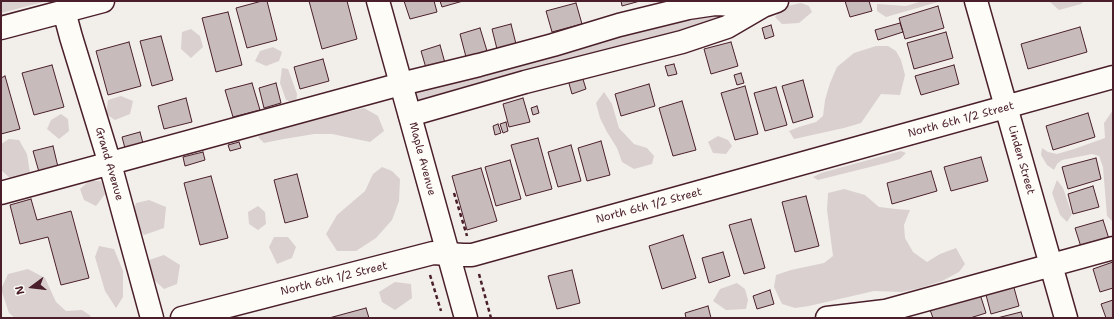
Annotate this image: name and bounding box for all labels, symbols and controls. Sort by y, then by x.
street label: North 6th 1/2 Street [906,99,1016,141]
street label: Maple Avenue [406,121,438,197]
street label: Linden Street [1005,124,1037,196]
street label: Grand Avenue [92,126,126,202]
street label: North 6th 1/2 Street [594,185,704,227]
street label: North 6th 1/2 Street [279,259,389,299]
north arrow [12,267,52,307]
text: N [12,284,28,296]

